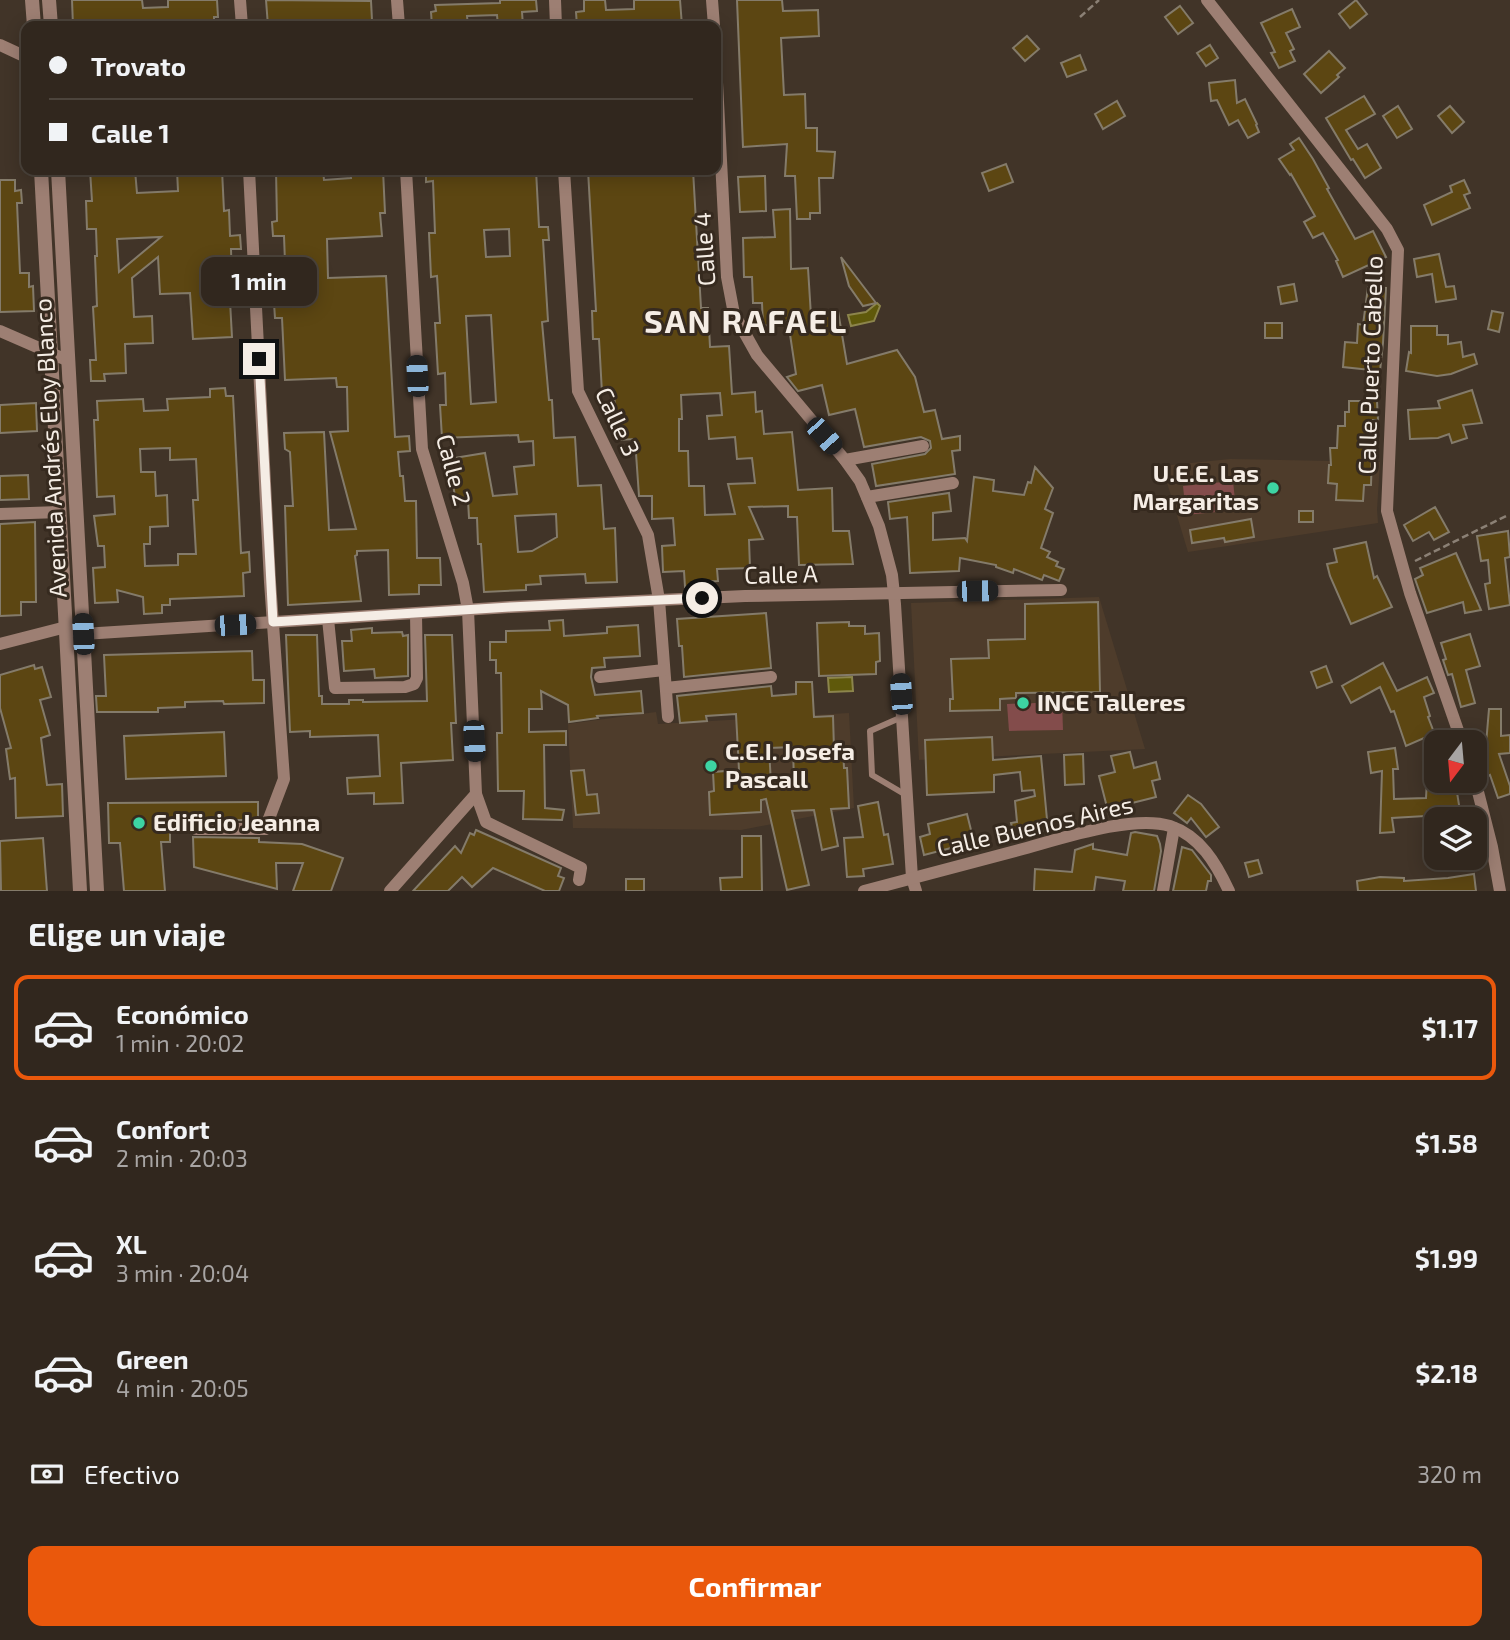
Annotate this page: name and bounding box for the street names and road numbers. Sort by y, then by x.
street label: Calle 4 [686,211,721,287]
street label: Calle Puerto Cabello [1351,255,1388,475]
street label: Avenida Andrés Eloy Blanco [27,298,72,599]
street label: Calle 3 [590,382,647,460]
street label: Calle 2 [431,431,478,509]
street label: Calle A [744,558,818,589]
street label: Calle Buenos Aires [934,789,1136,862]

